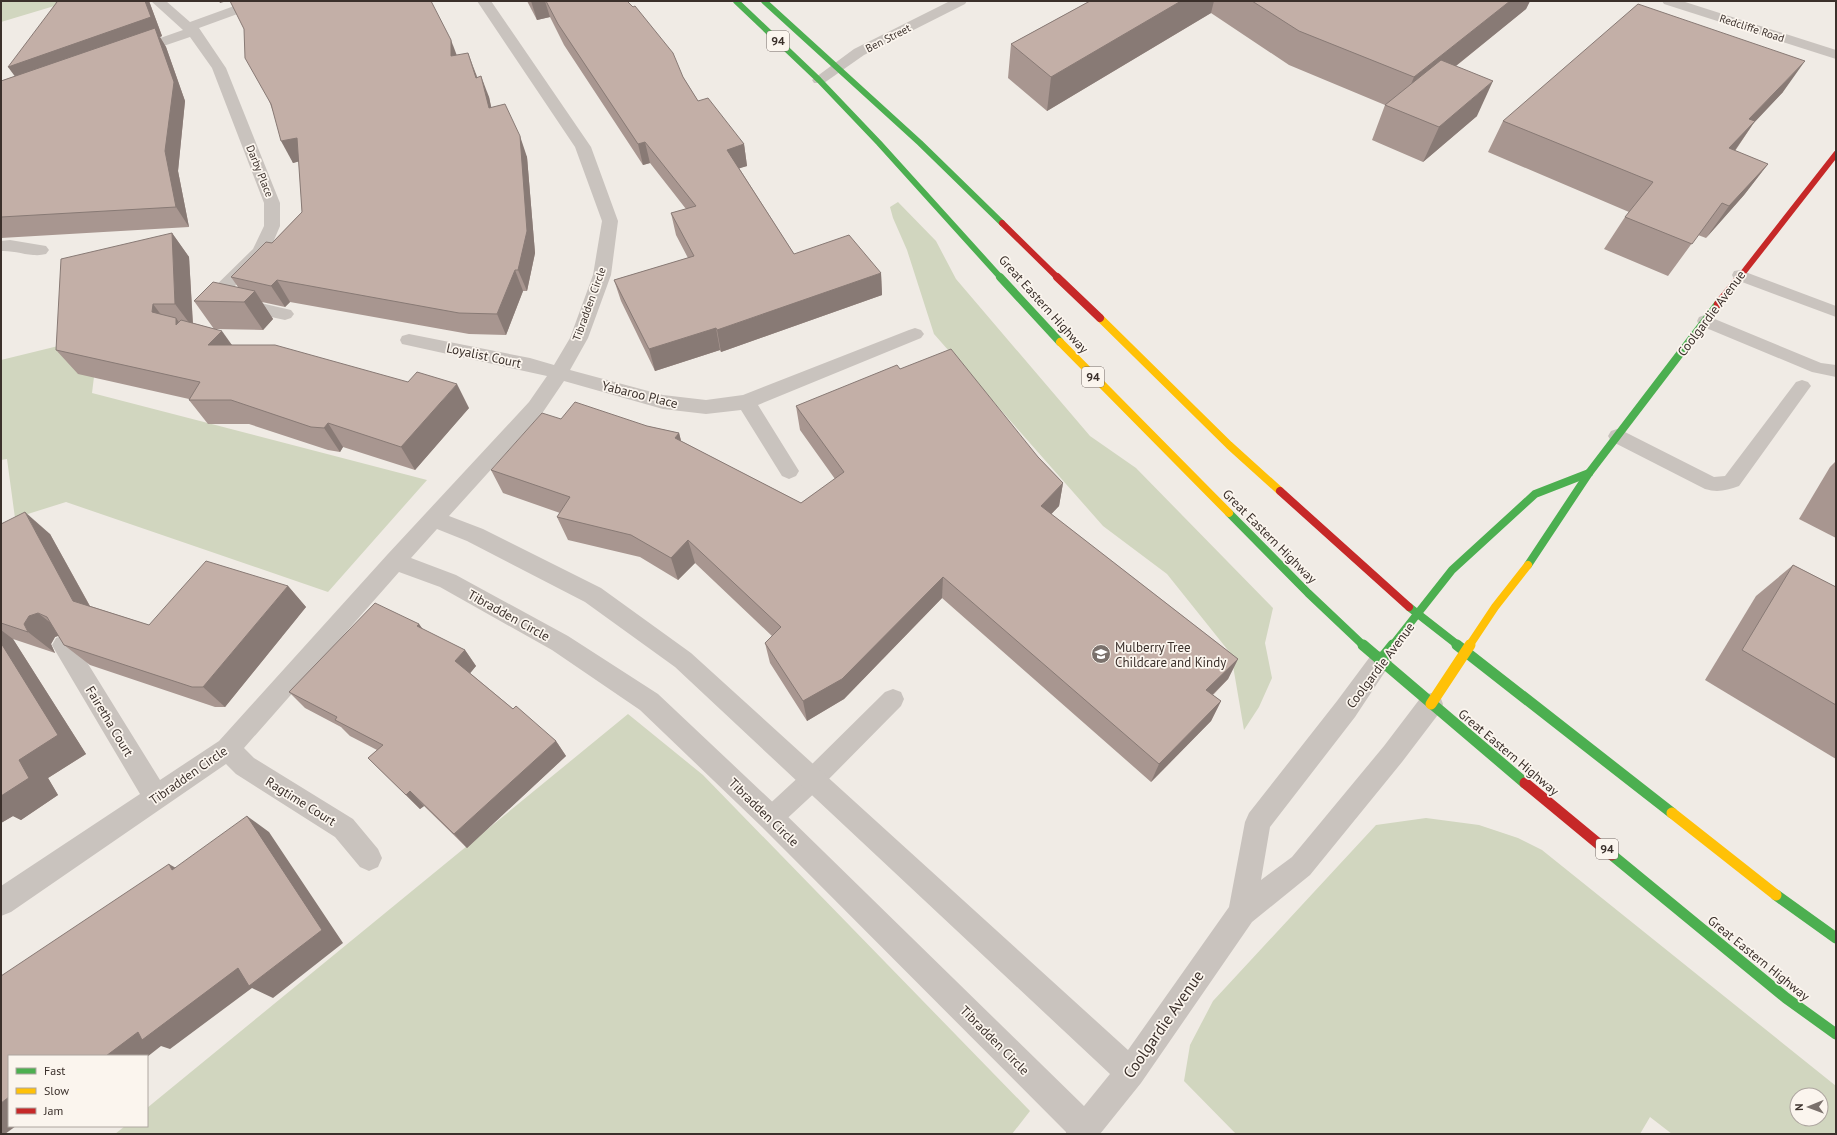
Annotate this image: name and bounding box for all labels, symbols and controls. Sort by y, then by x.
street label: Redcliffe Road [1718,11,1786,45]
street label: Ben Street [863,21,913,55]
road number: 94 [767,31,789,51]
street label: Darby Place [243,143,277,199]
street label: Great Eastern Highway [995,252,1092,357]
street label: Tibradden Circle [569,265,609,343]
street label: Coolgardie Avenue [1674,267,1749,360]
street label: Loyalist Court [445,339,523,372]
road number: 94 [1082,367,1104,387]
street label: Yabaroo Place [600,377,680,412]
street label: Great Eastern Highway [1219,486,1320,587]
street label: Tibradden Circle [465,586,553,645]
street label: Coolgardie Avenue [1343,619,1418,712]
place label: Mulberry Tree Childcare and Kindy [1115,639,1226,671]
school or university icon: Mulberry Tree Childcare and Kindy [1090,643,1112,665]
street label: Fairetha Court [82,683,138,760]
street label: Great Eastern Highway [1455,705,1563,800]
street label: Tibradden Circle [146,742,231,809]
street label: Ragtime Court [262,773,340,830]
street label: Tibradden Circle [725,775,802,850]
road number: 94 [1596,839,1618,859]
street label: Great Eastern Highway [1704,912,1813,1005]
street label: Coolgardie Avenue [1118,966,1208,1082]
street label: Tibradden Circle [956,1002,1033,1079]
legend [8,1055,148,1127]
text: Fast [44,1063,65,1078]
text: Slow [44,1083,69,1098]
north arrow [1789,1087,1829,1127]
text: Jam [43,1103,63,1118]
text: N [1792,1103,1806,1111]

